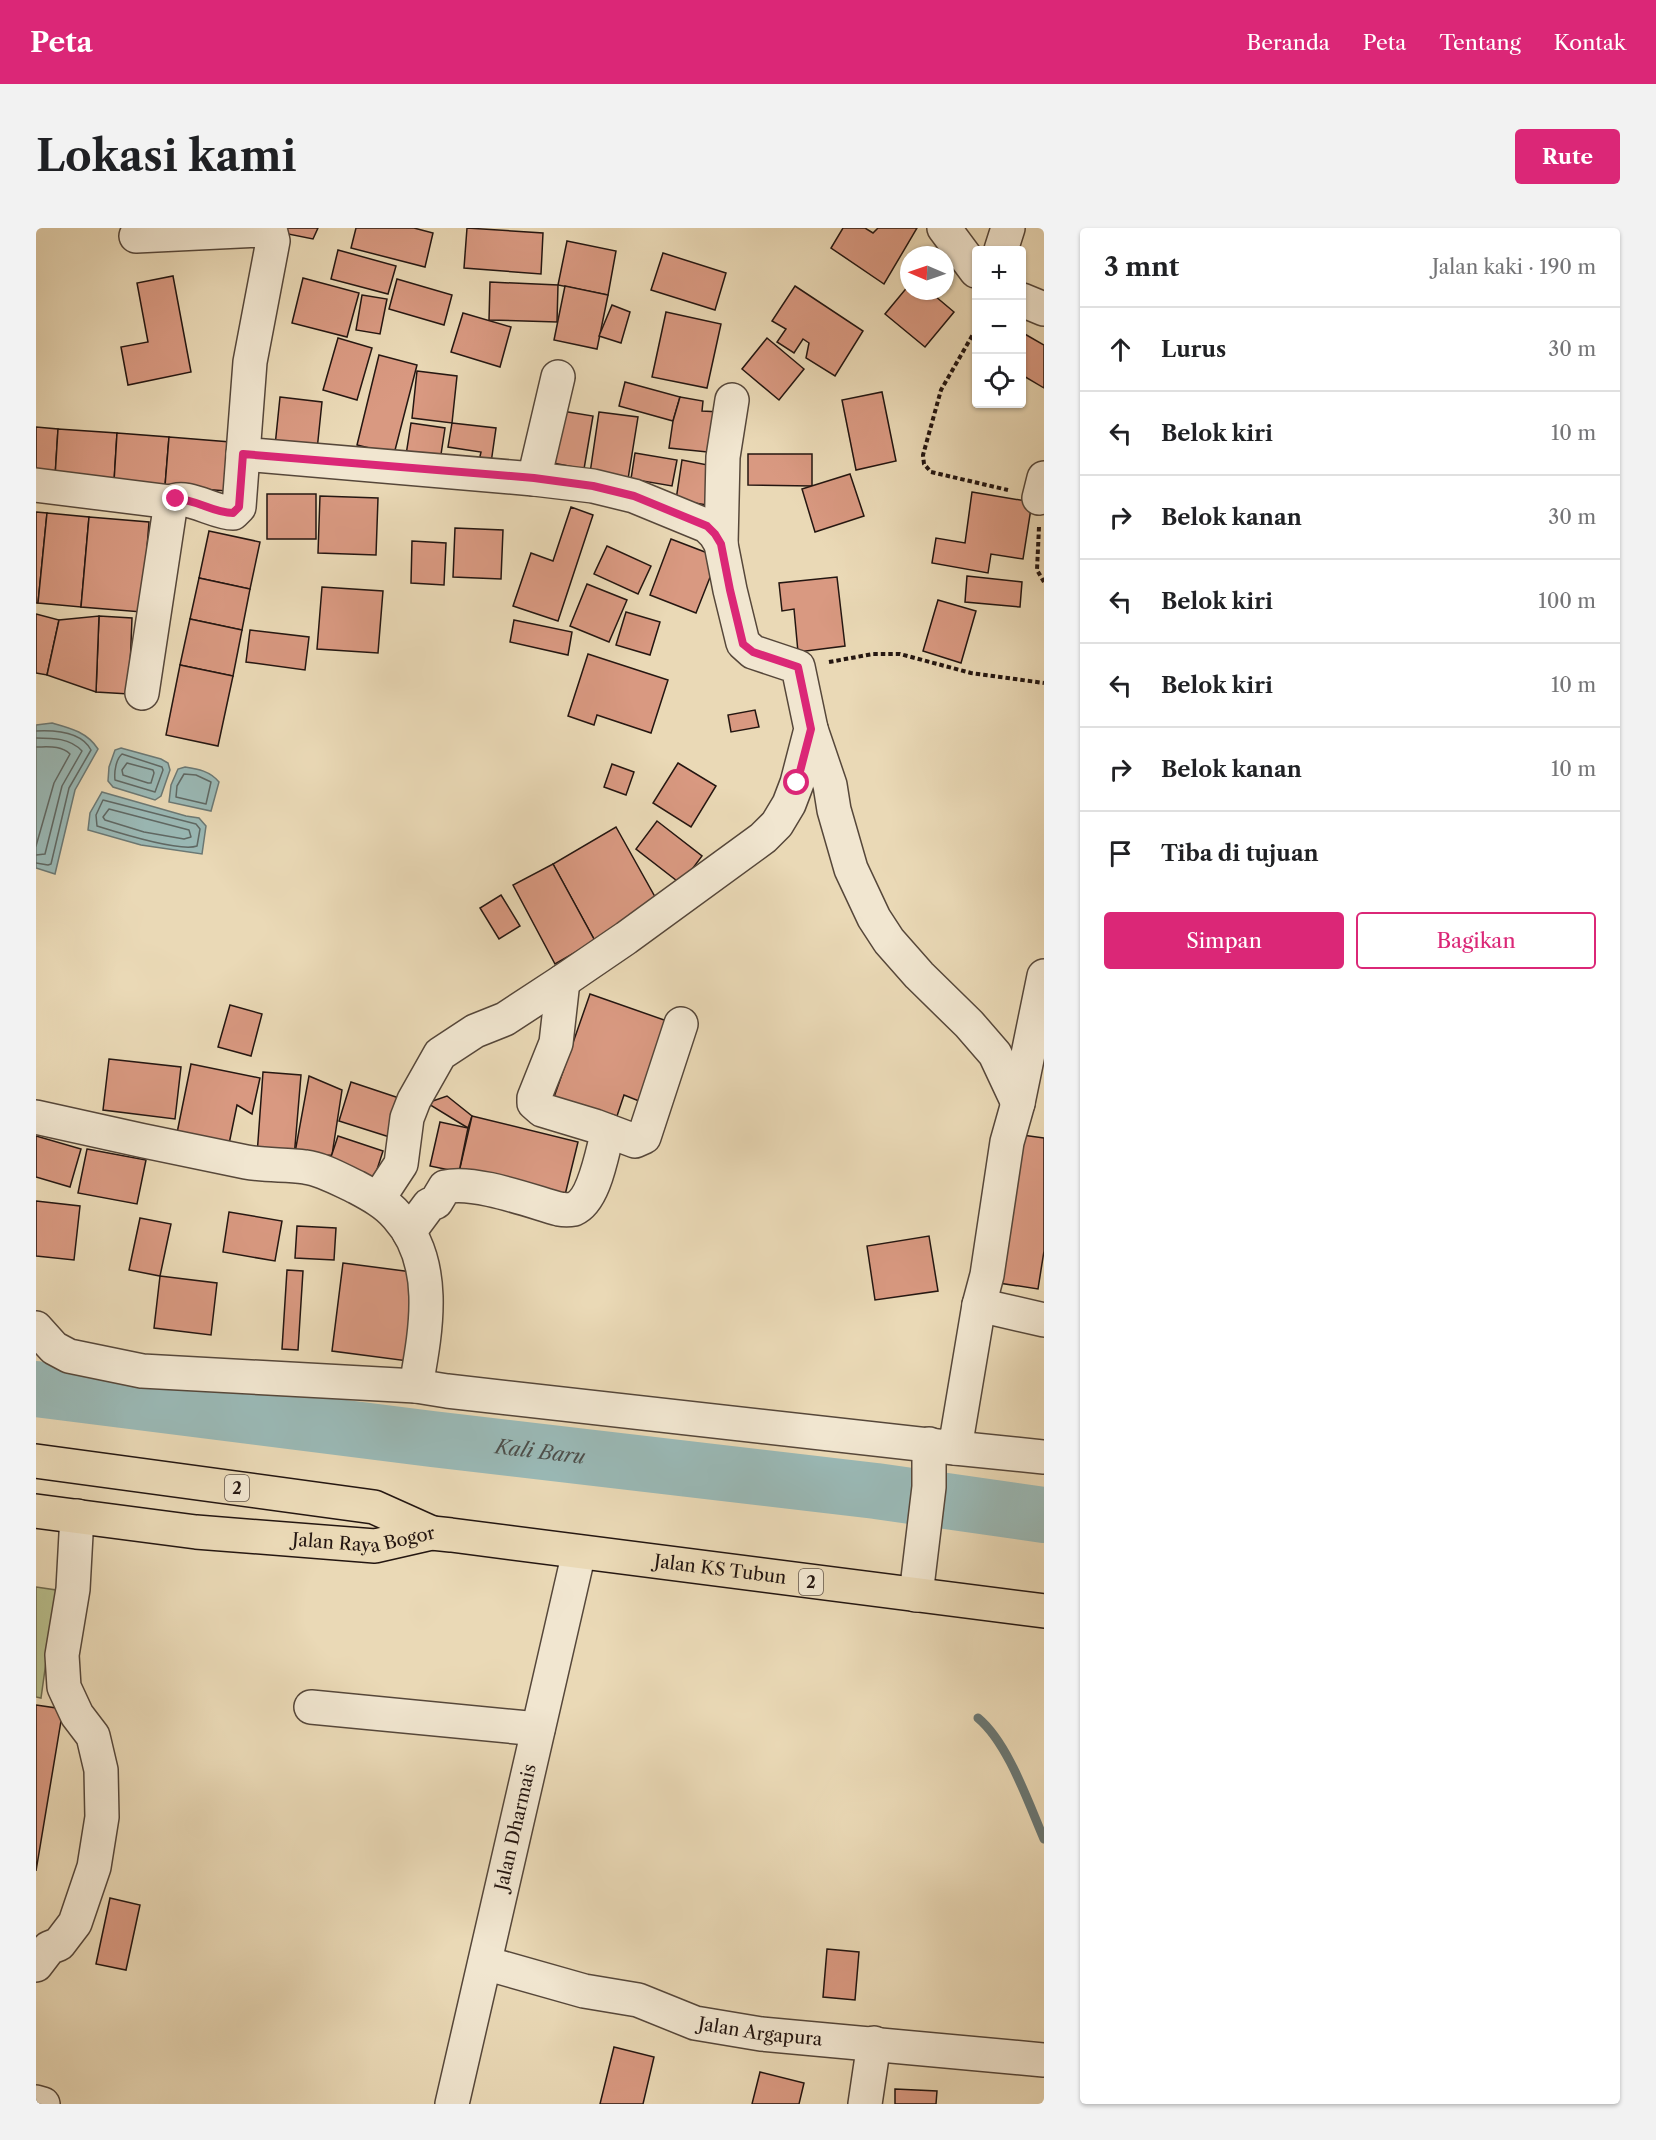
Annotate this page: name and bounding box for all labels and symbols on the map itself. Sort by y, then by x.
north arrow [900,246,954,300]
route end [162,485,188,511]
route start [783,769,809,795]
water label: Kali Baru [492,1434,587,1469]
road number: 2 [225,1475,249,1501]
street label: Jalan Raya Bogor [288,1522,437,1558]
street label: Jalan KS Tubun [650,1550,788,1589]
road number: 2 [799,1569,823,1595]
street label: Jalan Dharmais [490,1762,541,1895]
street label: Jalan Argapura [694,2012,824,2051]

